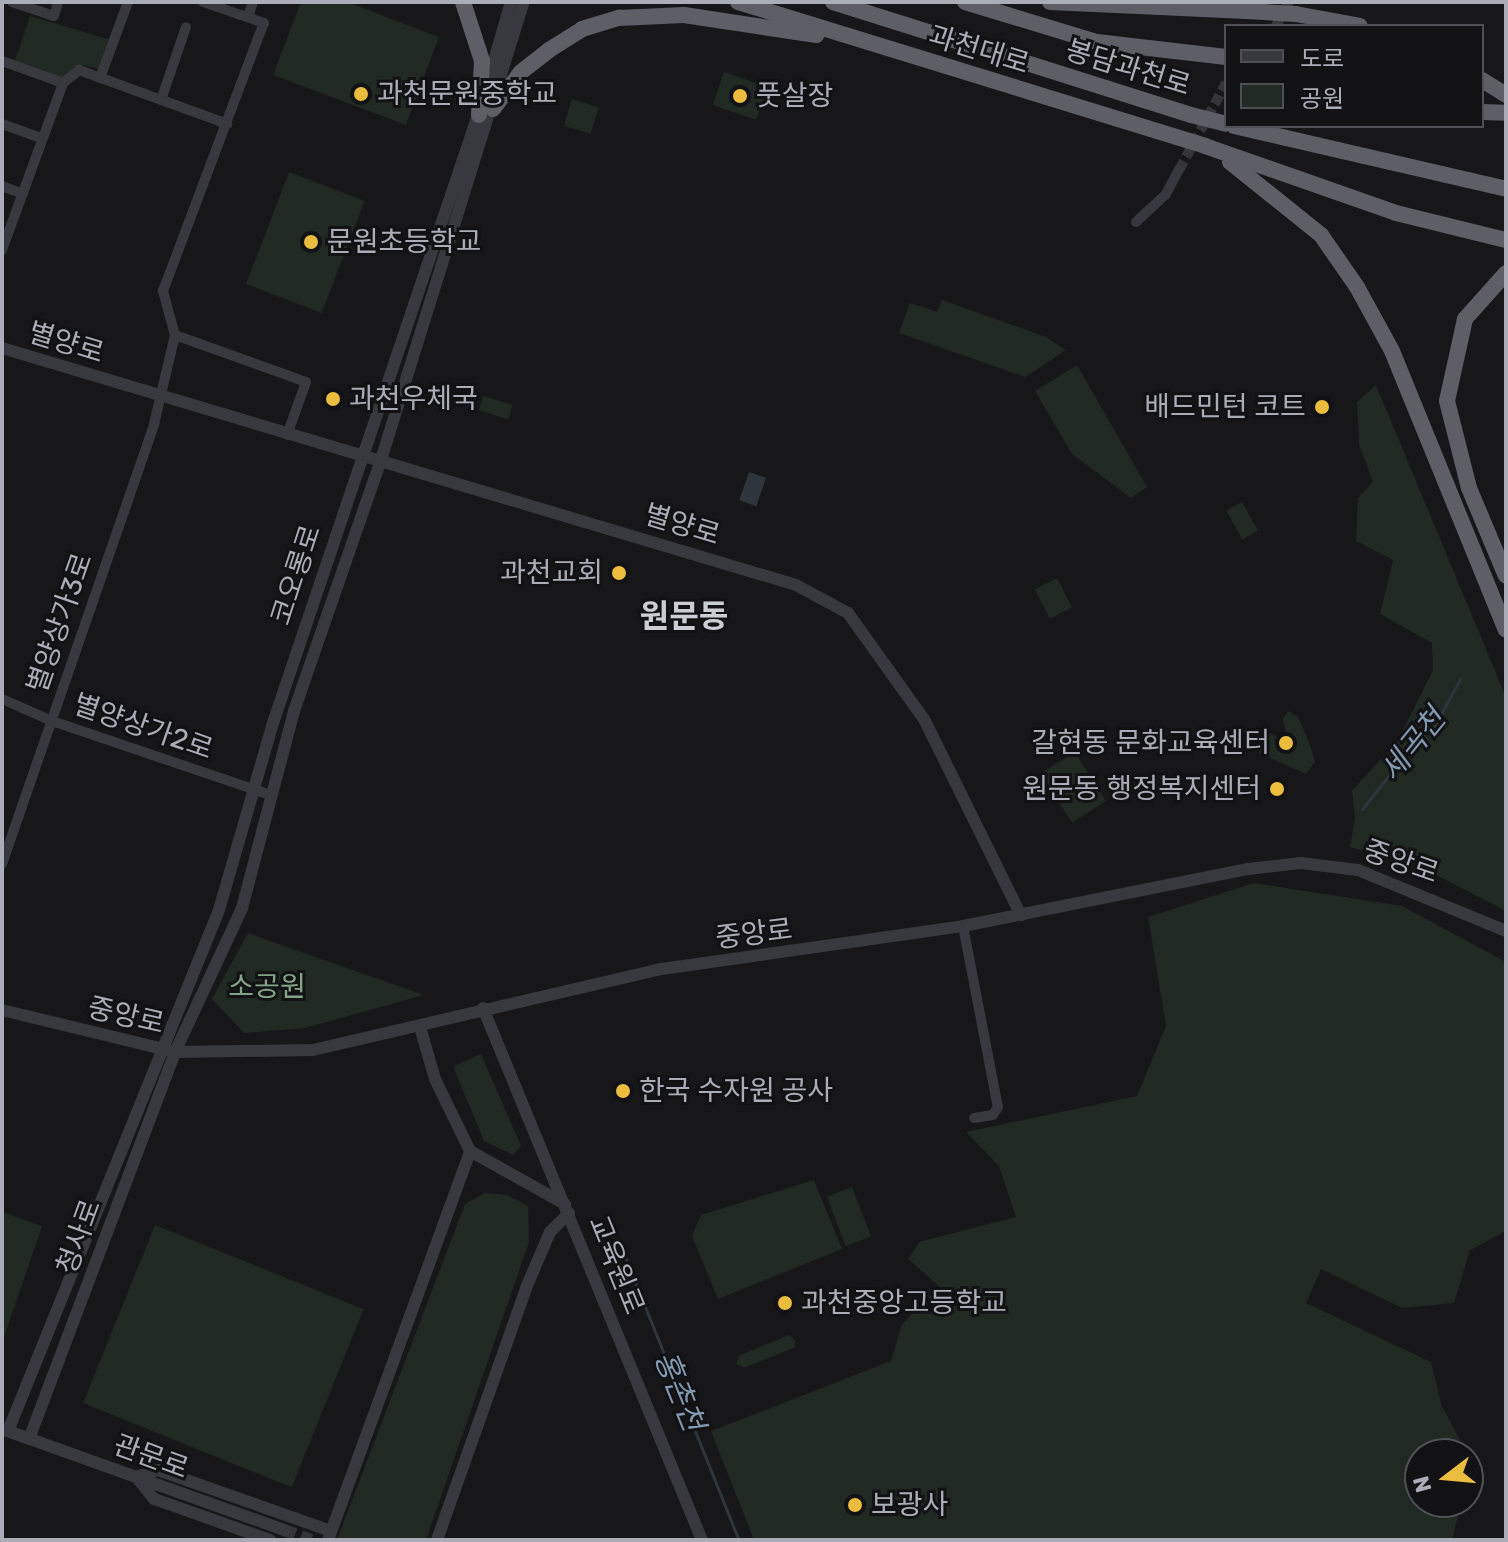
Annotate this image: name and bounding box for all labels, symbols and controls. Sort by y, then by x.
street label: 과천대로 [925,19,1033,81]
legend [1224,24,1484,128]
street label: 봉담과천로 [1062,33,1194,103]
text: 도로 [1300,45,1344,73]
place label: 과천문원중학교 [377,77,557,111]
place label: 풋살장 [756,79,833,113]
marker: 과천문원중학교 [352,85,370,103]
text: 공원 [1300,85,1344,113]
marker: 풋살장 [731,87,749,105]
place label: 문원초등학교 [327,225,482,259]
marker: 문원초등학교 [302,233,320,251]
street label: 별양로 [24,316,108,370]
place label: 과천우체국 [349,382,478,416]
marker: 과천우체국 [324,390,342,408]
place label: 배드민턴 코트 [1145,390,1306,424]
marker: 배드민턴 코트 [1313,398,1331,416]
street label: 별양로 [640,498,724,552]
street label: 코오롱로 [264,521,328,629]
street label: 별양상가3로 [20,549,100,697]
place label: 과천교회 [500,556,603,590]
marker: 과천교회 [610,564,628,582]
district label: 원문동 [640,597,728,635]
street label: 별양상가2로 [69,687,217,767]
water label: 세곡천 [1373,701,1453,789]
place label: 갈현동 문화교육센터 [1031,726,1270,760]
marker: 갈현동 문화교육센터 [1277,734,1295,752]
place label: 원문동 행정복지센터 [1022,772,1261,806]
marker: 원문동 행정복지센터 [1268,780,1286,798]
street label: 중앙로 [1359,834,1443,890]
street label: 중앙로 [714,913,794,955]
park label: 소공원 [228,970,306,1004]
street label: 중앙로 [85,991,167,1041]
place label: 한국 수자원 공사 [639,1074,833,1108]
marker: 한국 수자원 공사 [614,1082,632,1100]
street label: 청사로 [50,1195,108,1279]
street label: 교육원로 [581,1211,651,1319]
place label: 과천중앙고등학교 [801,1286,1007,1320]
marker: 과천중앙고등학교 [776,1294,794,1312]
water label: 홍촌천 [647,1346,711,1436]
street label: 관문로 [109,1428,193,1486]
north arrow [1404,1438,1484,1518]
text: N [1407,1473,1438,1496]
place label: 보광사 [871,1488,948,1522]
marker: 보광사 [846,1496,864,1514]

